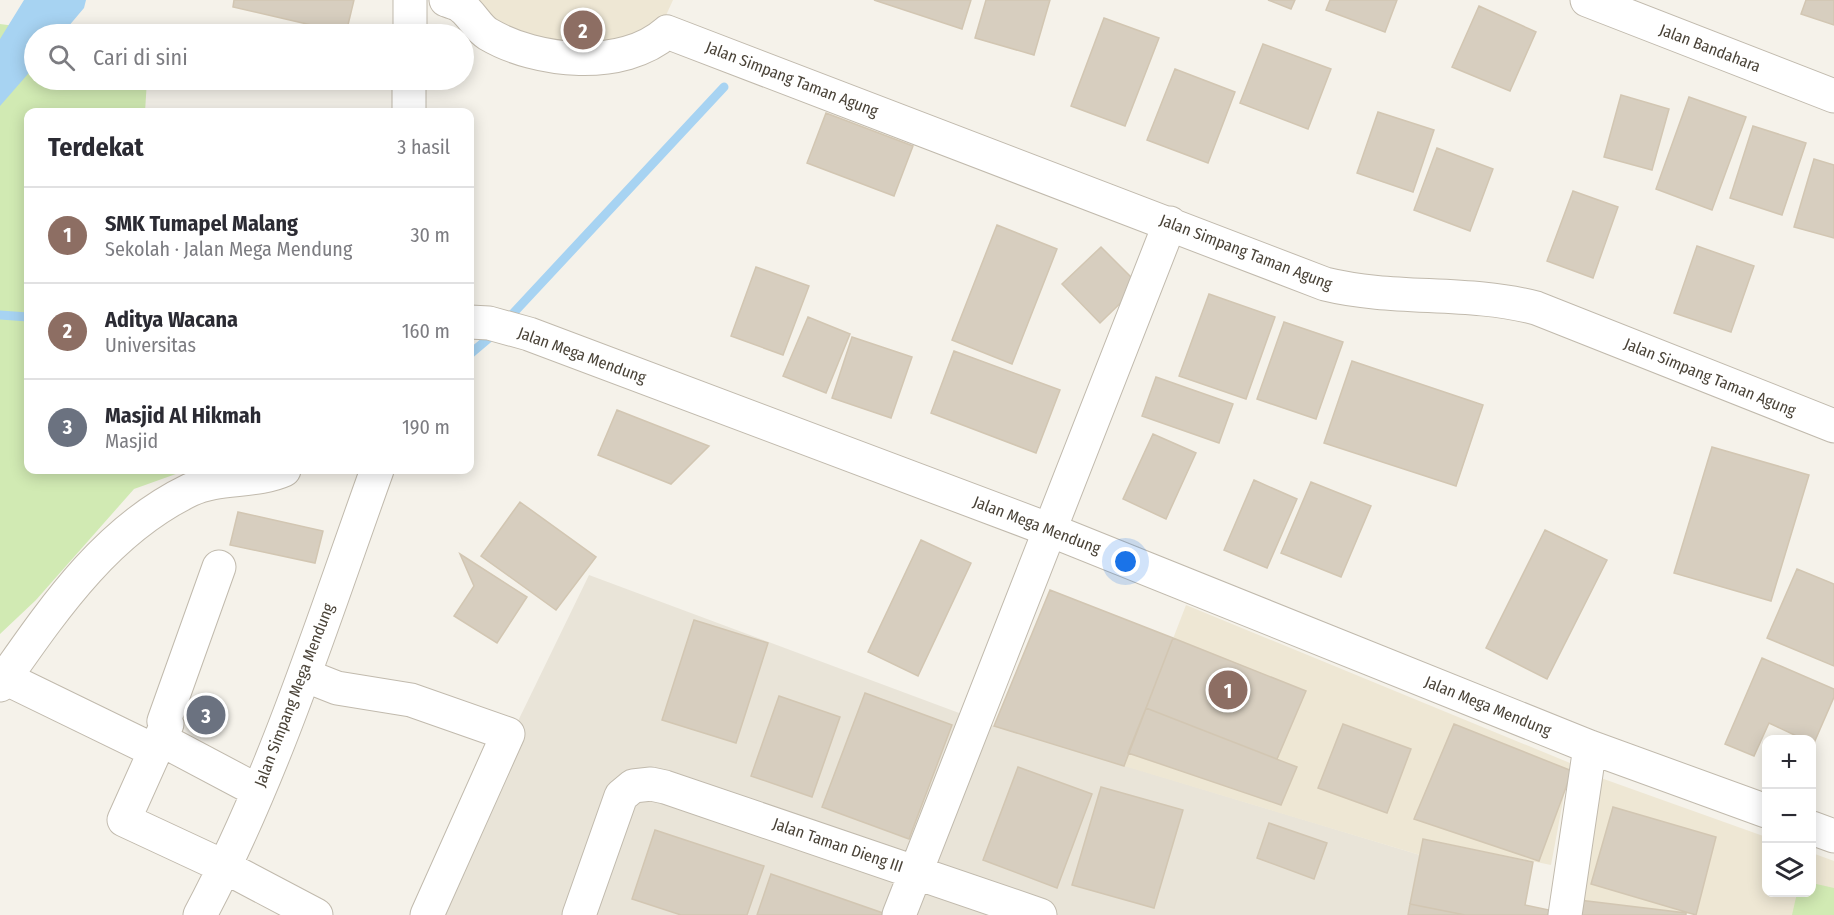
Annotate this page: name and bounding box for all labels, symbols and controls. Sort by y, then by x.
pin: 2 [564,8,602,52]
street label: Jalan Bandahara [1657,20,1763,76]
search box [24,24,474,90]
street label: Jalan Simpang Taman Agung [703,37,881,121]
icon: search [45,41,78,74]
text: Cari di sini [93,44,188,71]
text: Terdekat [48,132,144,163]
text: 3 hasil [397,135,450,159]
text: SMK Tumapel Malang [105,210,298,237]
street label: Jalan Simpang Taman Agung [1157,210,1335,294]
text: 1 [63,223,72,247]
text: 30 m [410,223,450,247]
text: Sekolah · Jalan Mega Mendung [105,237,352,261]
text: Aditya Wacana [105,306,238,333]
text: 2 [63,319,72,343]
text: 160 m [402,319,450,343]
street label: Jalan Mega Mendung [515,323,649,387]
text: Universitas [105,333,196,357]
street label: Jalan Simpang Taman Agung [1621,334,1799,420]
text: Masjid Al Hikmah [105,402,261,429]
text: 3 [63,415,72,439]
text: 190 m [402,415,450,439]
text: Masjid [105,429,158,453]
street label: Jalan Mega Mendung [971,492,1104,558]
your location [1111,547,1140,576]
street label: Jalan Simpang Mega Mendung [250,600,338,789]
pin: 1 [1208,668,1248,712]
street label: Jalan Mega Mendung [1422,672,1555,740]
pin: 3 [186,692,226,738]
map controls [1762,735,1816,897]
button: + [1762,735,1816,789]
button: − [1762,789,1816,843]
street label: Jalan Taman Dieng III [770,814,906,876]
button: layers [1762,843,1816,897]

